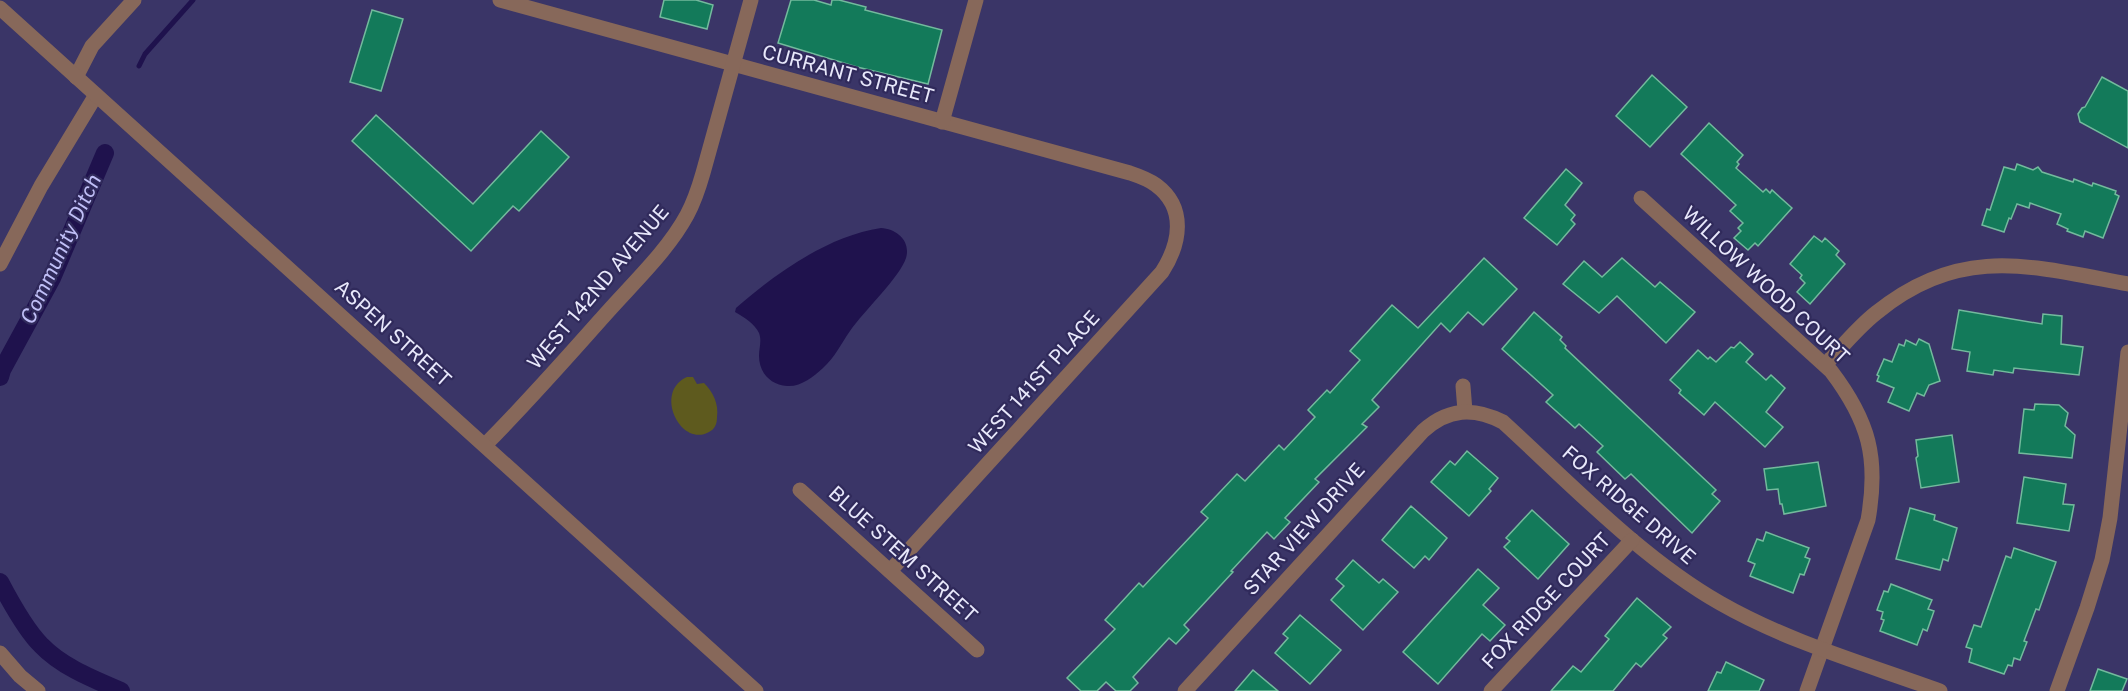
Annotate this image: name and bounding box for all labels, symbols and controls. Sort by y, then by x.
street label: CURRANT STREET [760,40,936,108]
water label: Community Ditch [15,170,106,328]
street label: WEST 142ND AVENUE [522,200,674,374]
street label: WILLOW WOOD COURT [1678,201,1855,369]
street label: ASPEN STREET [330,275,456,392]
street label: WEST 141ST PLACE [963,305,1105,459]
street label: FOX RIDGE DRIVE [1557,441,1701,569]
street label: STAR VIEW DRIVE [1238,458,1370,600]
street label: BLUE STEM STREET [824,481,982,627]
street label: FOX RIDGE COURT [1477,528,1615,674]

